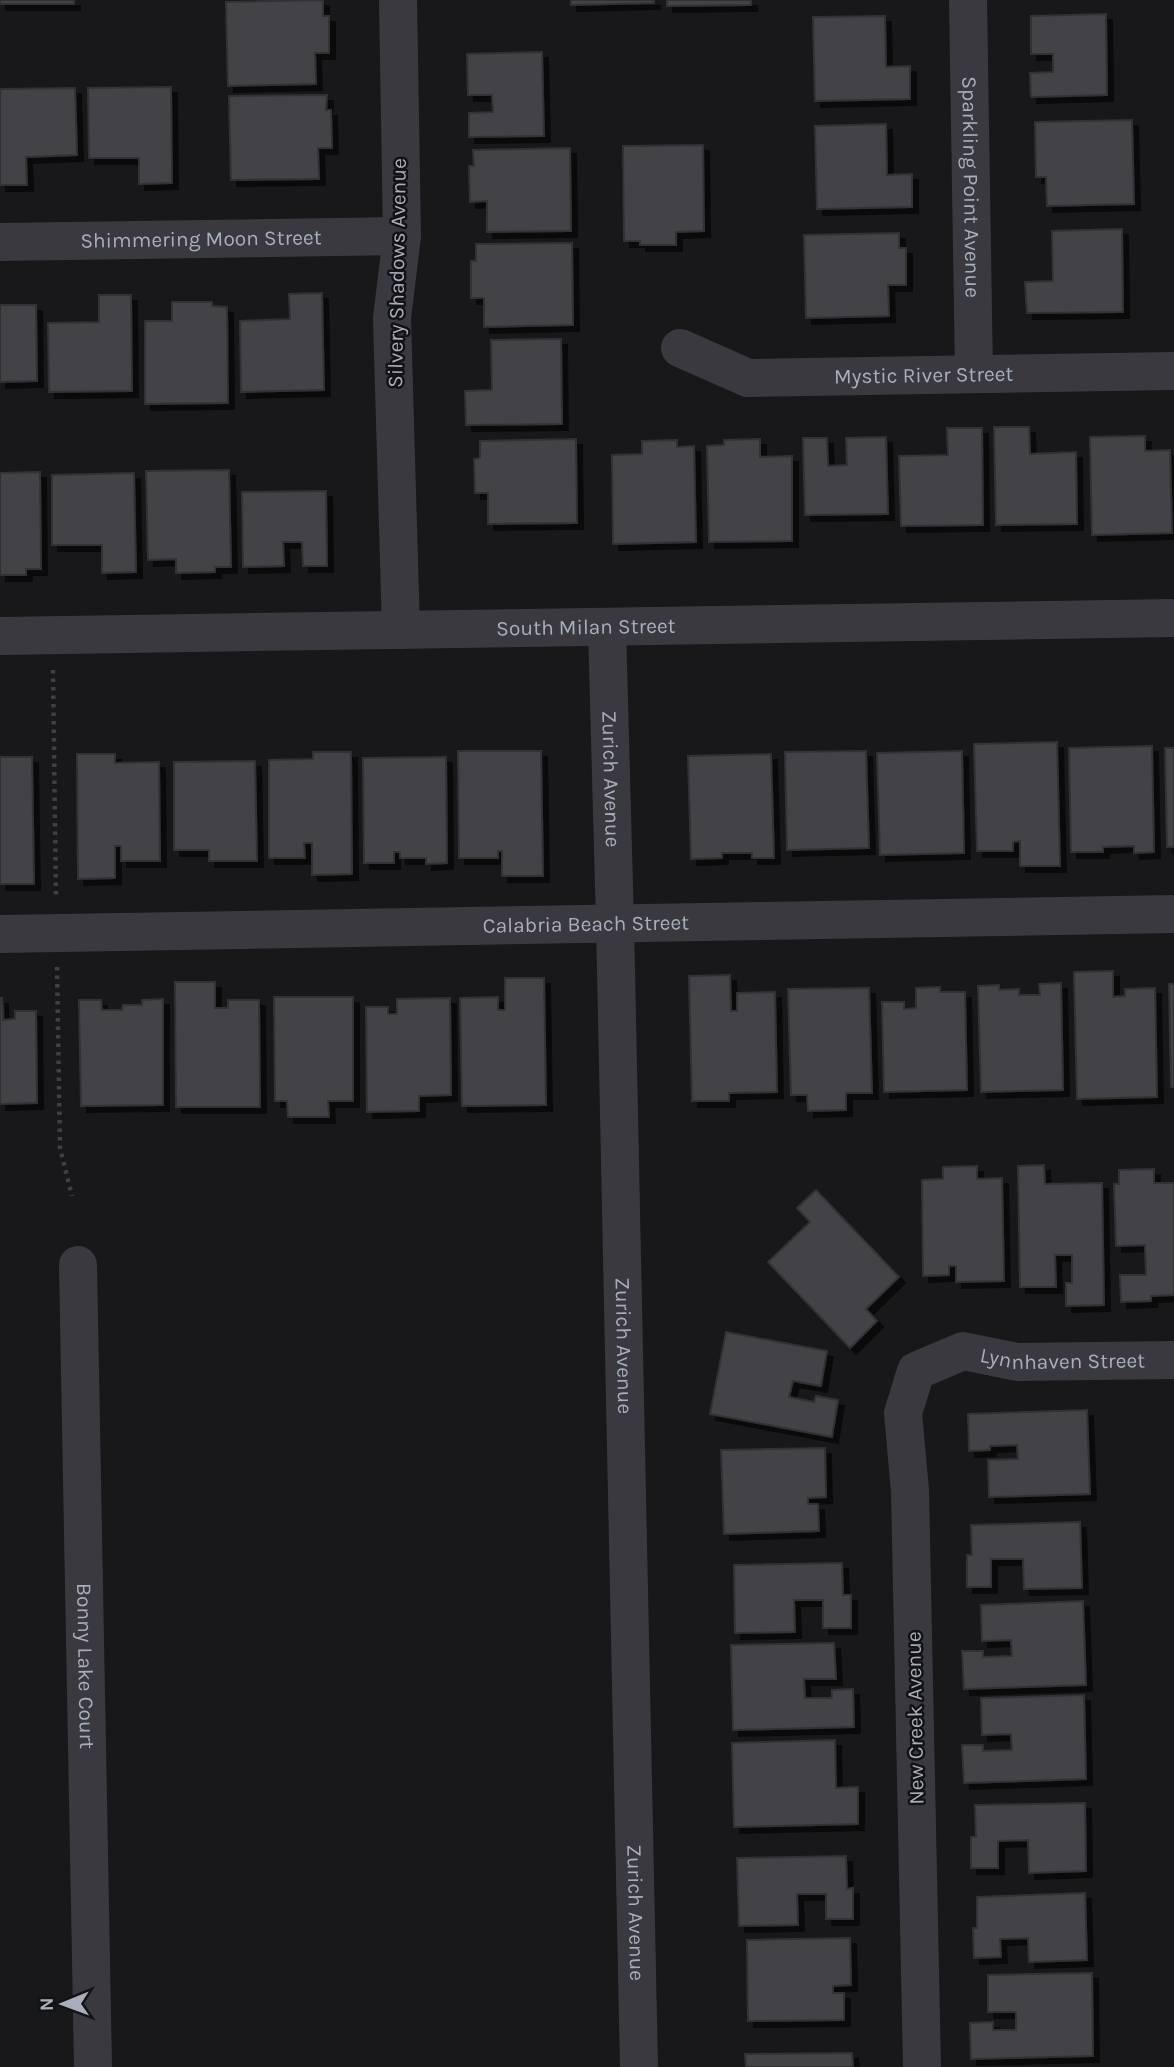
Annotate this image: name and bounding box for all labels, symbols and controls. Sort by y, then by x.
street label: Sparkling Point Avenue [957,76,985,298]
street label: Silvery Shadows Avenue [383,158,411,388]
street label: Shimmering Moon Street [80,225,322,253]
street label: Mystic River Street [834,362,1014,389]
street label: South Milan Street [496,614,676,640]
street label: Zurich Avenue [597,710,625,848]
street label: Calabria Beach Street [483,910,689,938]
street label: Zurich Avenue [610,1277,637,1414]
street label: Lynnhaven Street [978,1343,1145,1374]
street label: Bonny Lake Court [72,1583,99,1749]
street label: New Creek Avenue [901,1631,929,1805]
street label: Zurich Avenue [622,1844,649,1981]
north arrow [28,1969,98,2039]
text: N [36,1997,58,2011]

